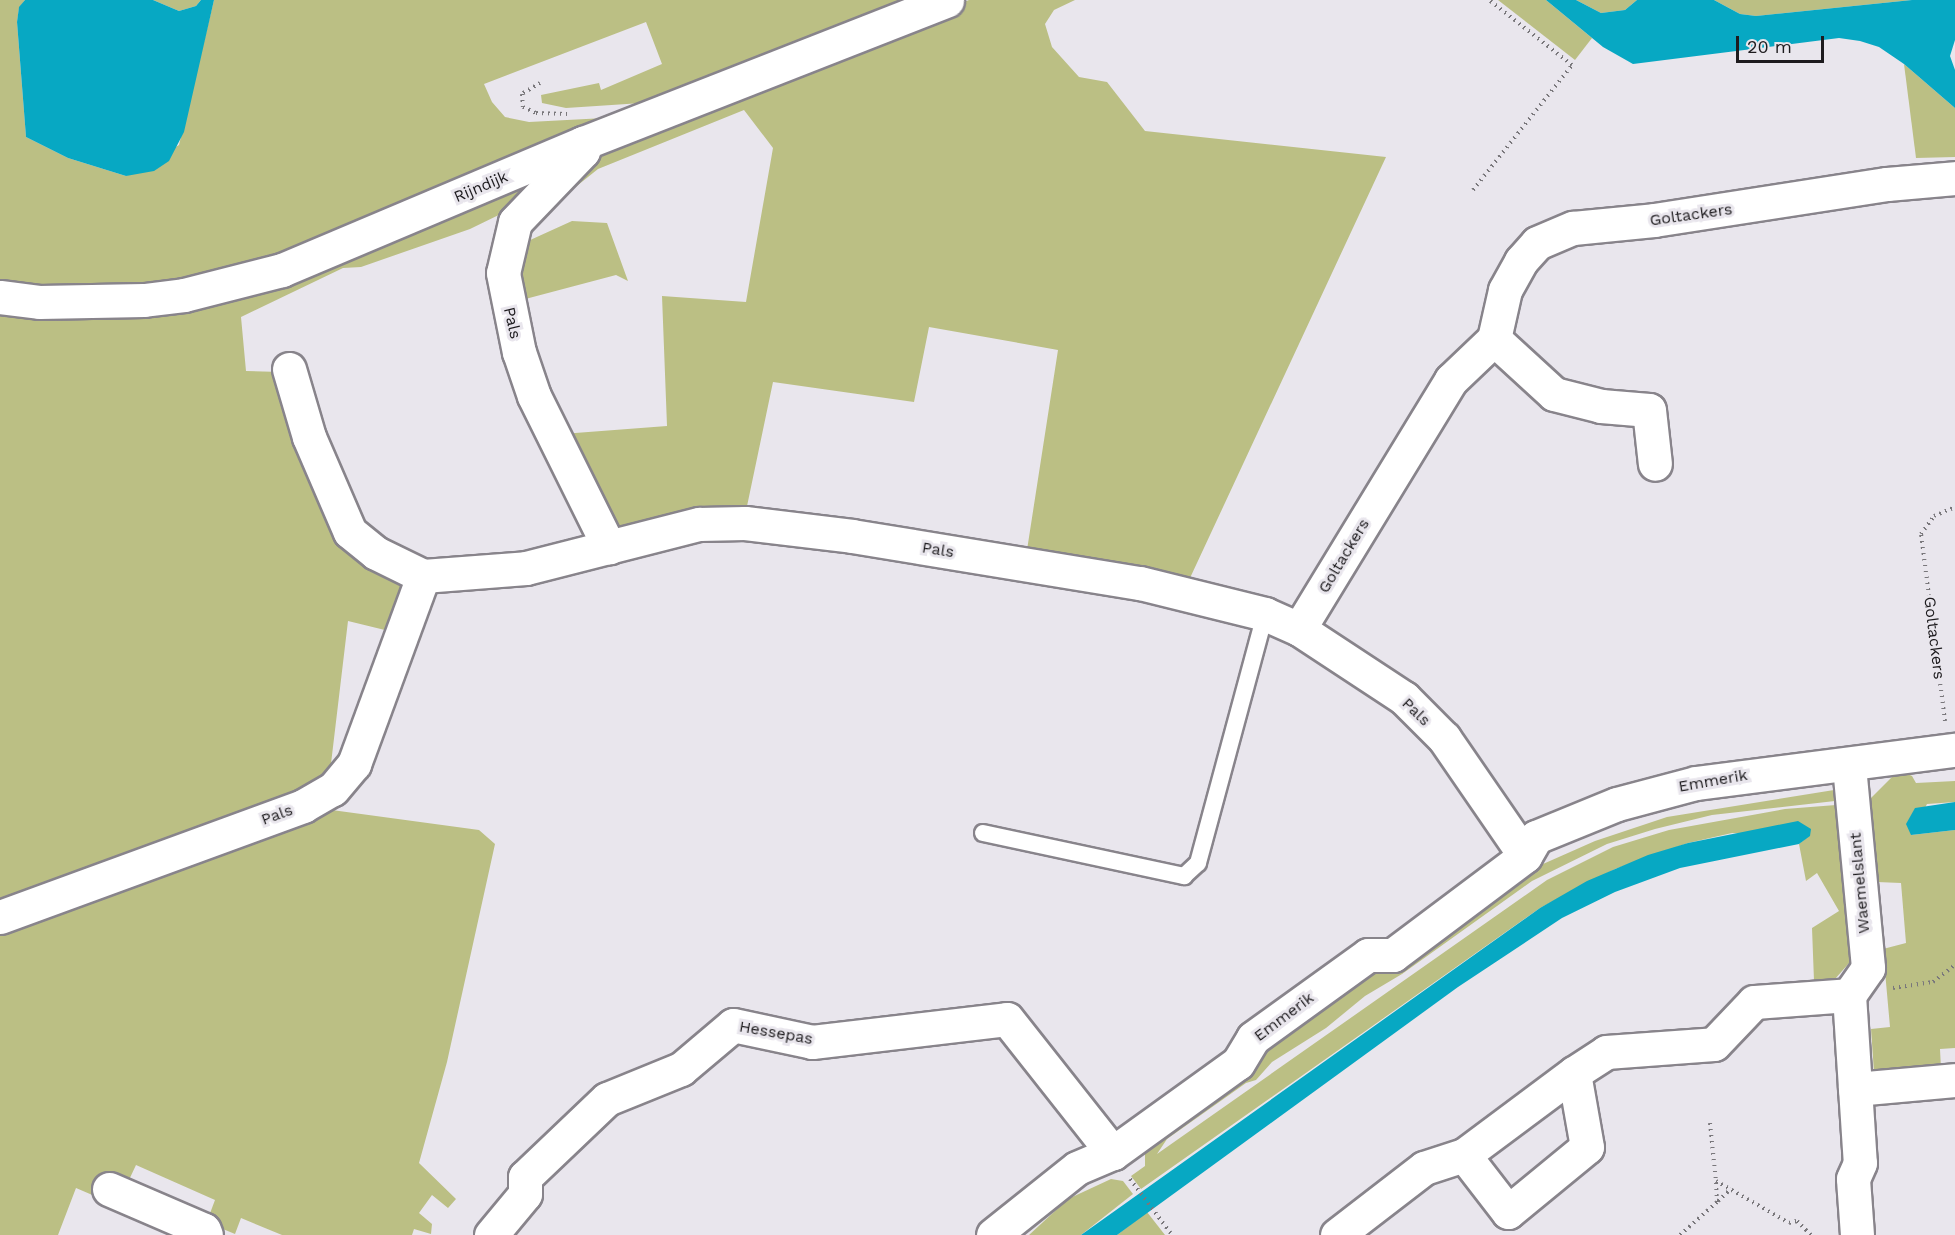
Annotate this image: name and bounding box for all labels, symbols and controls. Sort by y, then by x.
scale bar [1739,24,1828,62]
text: 20 m [1747,36,1792,57]
street label: Rijndijk [451,167,511,207]
street label: Goltackers [1649,200,1733,230]
street label: Pals [499,305,525,341]
street label: Goltackers [1314,515,1374,597]
street label: Pals [921,538,955,562]
street label: Goltackers [1919,596,1949,680]
street label: Pals [1398,694,1434,730]
street label: Emmerik [1677,765,1749,797]
street label: Pals [259,800,295,830]
street label: Waemelslant [1846,832,1874,934]
street label: Emmerik [1250,988,1318,1046]
street label: Hessepas [738,1017,814,1049]

